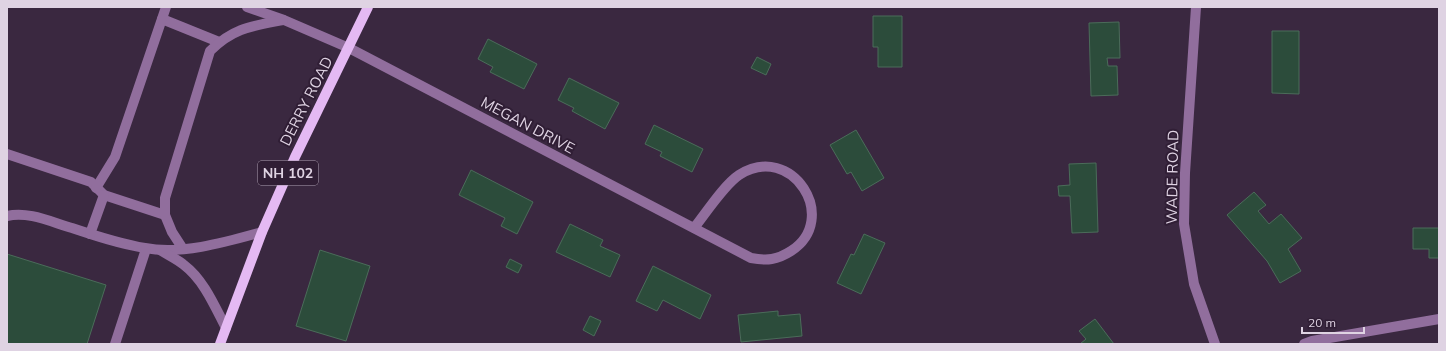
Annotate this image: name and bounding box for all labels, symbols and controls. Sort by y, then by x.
street label: DERRY ROAD [275,53,337,149]
street label: MEGAN DRIVE [478,92,578,158]
street label: WADE ROAD [1162,129,1182,225]
road number: NH 102 [258,161,318,185]
scale bar [1302,309,1364,335]
text: 20 m [1308,315,1336,330]

